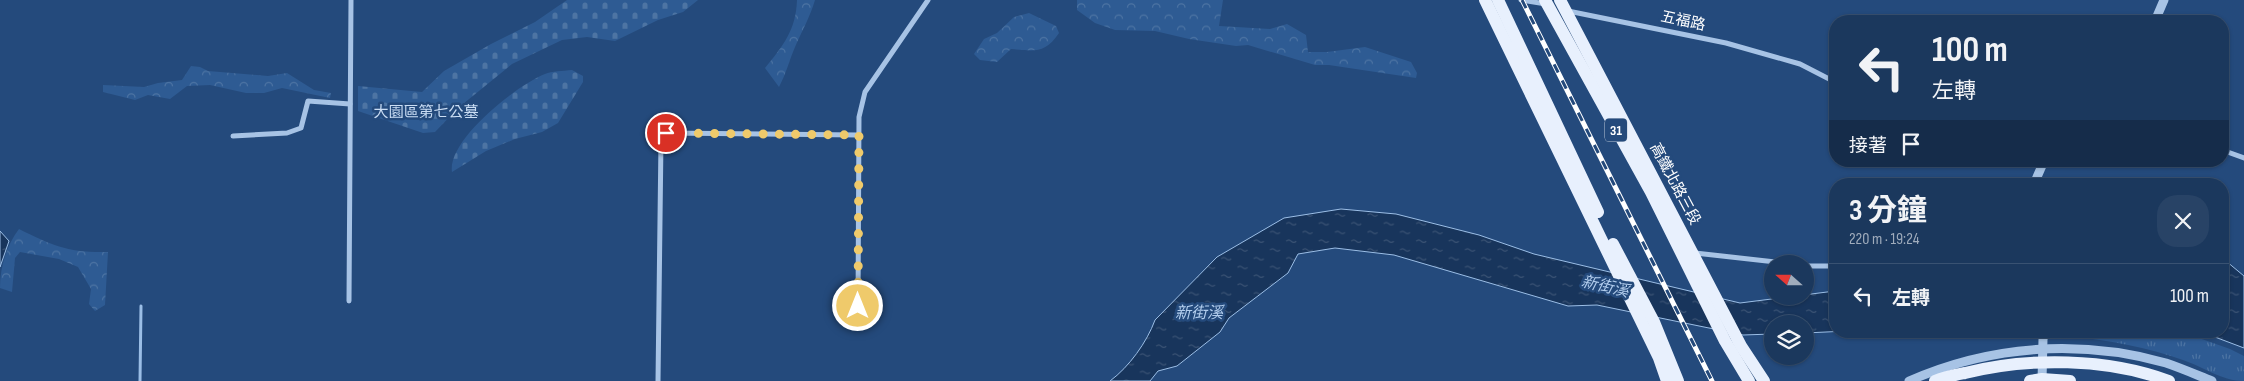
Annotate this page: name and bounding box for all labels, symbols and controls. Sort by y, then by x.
street label: 五福路 [1659,7,1707,35]
text: 100 m [1932,29,2008,72]
icon: left [1849,35,1914,100]
text: 左轉 [1932,78,1976,105]
park label: 大園區第七公墓 [373,103,479,122]
pin [645,112,687,154]
road number: 31 [1605,118,1627,142]
icon: arrive [652,119,680,147]
icon: arrive [1897,130,1925,158]
text: 接著 [1849,135,1887,158]
street label: 高鐵北路三段 [1645,140,1705,228]
text: 3 分鐘 [1849,193,1927,229]
button: close [2157,195,2209,247]
text: 220 m · 19:24 [1849,230,1919,249]
north arrow [1764,255,1814,305]
map controls [1764,255,1814,365]
water label: 新街溪 [1579,272,1632,302]
position arrow [831,279,883,331]
icon: left [1849,282,1877,310]
text: 100 m [2170,285,2209,308]
text: 左轉 [1892,287,1930,310]
water label: 新街溪 [1175,304,1225,323]
button: layers [1764,315,1814,365]

